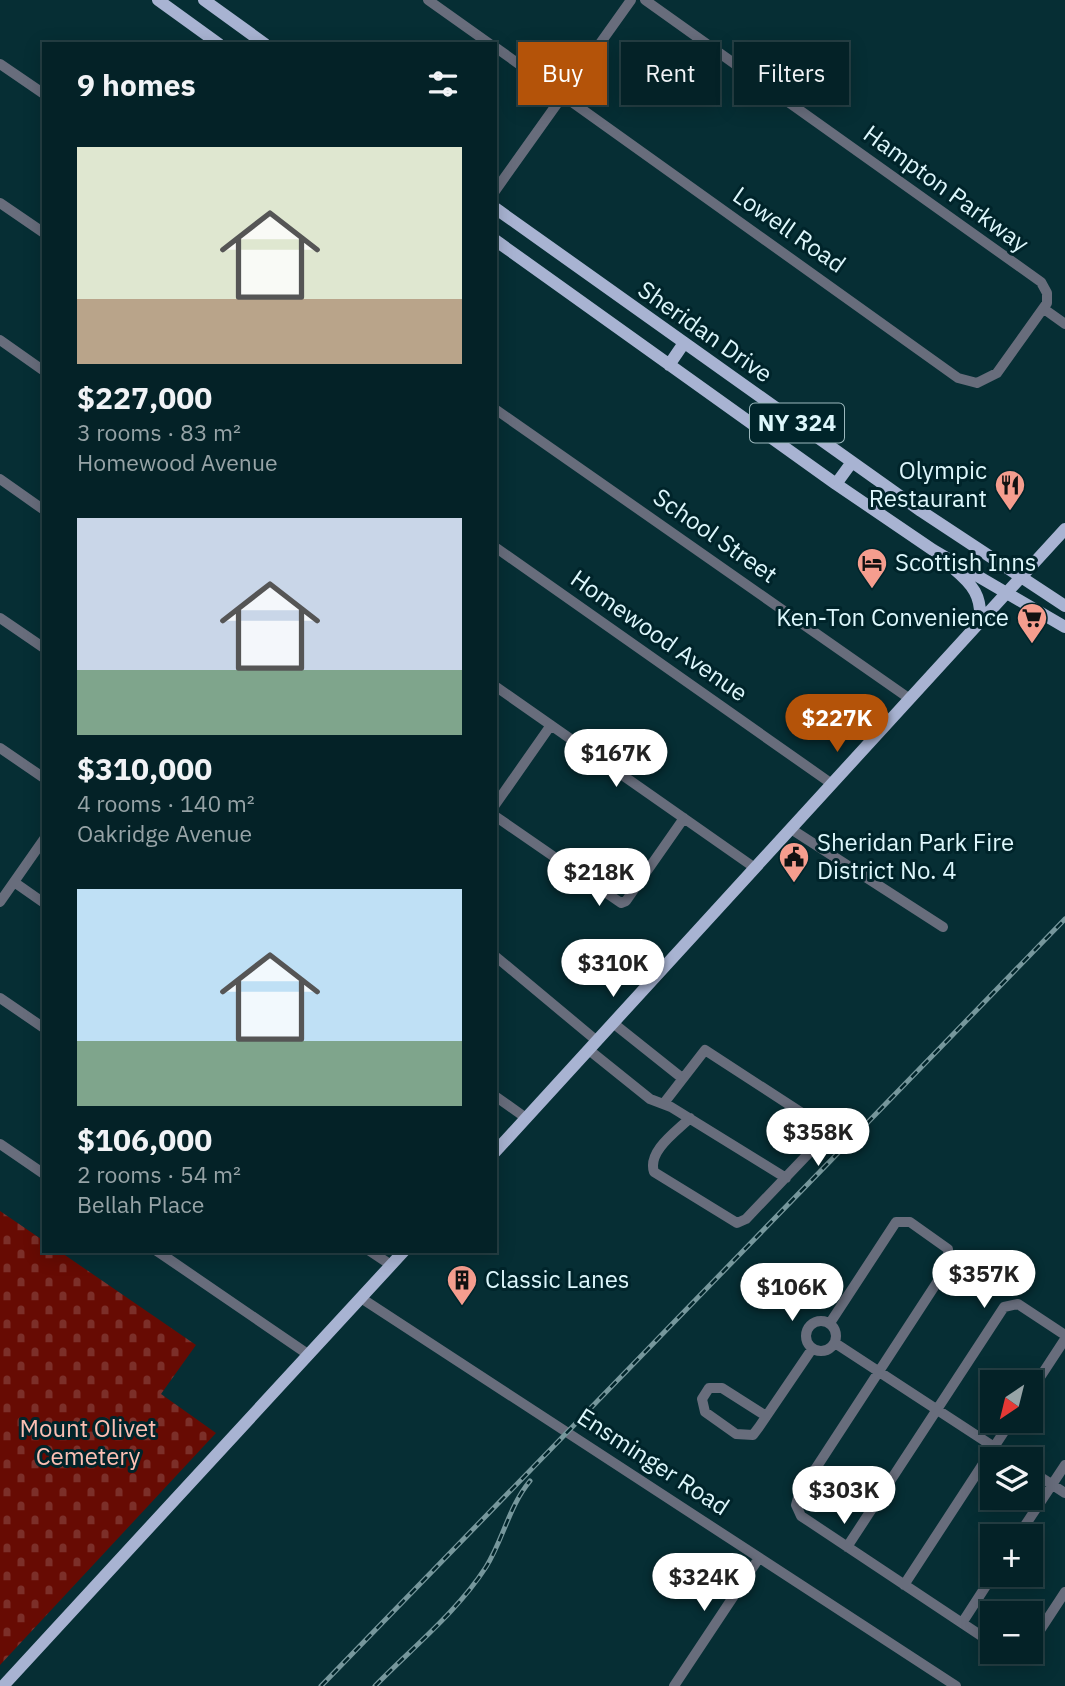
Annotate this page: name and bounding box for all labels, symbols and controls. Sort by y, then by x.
chip: Buy [518,42,607,105]
chip: Rent [621,42,720,105]
chip: Filters [734,42,849,105]
text: 9 homes [77,65,196,104]
icon: filters [424,65,462,103]
street label: Hampton Parkway [857,117,1036,259]
street label: Lowell Road [727,179,852,280]
icon: home [207,192,333,318]
street label: Sheridan Drive [632,273,779,389]
text: $227,000 [77,378,212,417]
road number: NY 324 [750,404,844,442]
text: 3 rooms · 83 m² [77,417,241,447]
text: Homewood Avenue [77,447,278,477]
place label: Olympic Restaurant [869,454,987,514]
restaurant icon: Olympic Restaurant [993,468,1027,512]
street label: School Street [647,481,784,590]
hotel icon: Scottish Inns [855,546,889,590]
place label: Scottish Inns [895,546,1036,578]
street label: Homewood Avenue [565,562,754,708]
icon: home [207,563,333,689]
place label: Ken-Ton Convenience [776,601,1009,633]
supermarket icon: Ken-Ton Convenience [1015,601,1049,645]
pin: $227K [788,694,886,754]
text: $227K [801,702,873,732]
pin: $167K [567,730,665,789]
text: $167K [580,737,652,767]
text: $310,000 [77,749,212,788]
text: 4 rooms · 140 m² [77,788,255,818]
text: Oakridge Avenue [77,818,252,848]
place label: Sheridan Park Fire District No. 4 [817,826,1014,886]
public building icon: Sheridan Park Fire District No. 4 [777,840,811,884]
pin: $218K [550,848,648,908]
text: $218K [563,856,635,886]
icon: home [207,934,333,1060]
pin: $310K [564,940,662,999]
text: $310K [577,947,649,977]
pin: $358K [769,1108,867,1168]
text: $358K [782,1116,854,1146]
text: $106,000 [77,1120,212,1159]
text: 2 rooms · 54 m² [77,1159,241,1189]
text: Bellah Place [77,1189,204,1219]
pin: $357K [935,1250,1033,1310]
text: $357K [948,1258,1020,1288]
building icon: Classic Lanes [445,1263,479,1307]
place label: Classic Lanes [485,1263,630,1295]
pin: $106K [743,1264,841,1323]
text: $106K [756,1271,828,1301]
north arrow [980,1370,1043,1433]
map controls [980,1370,1043,1664]
street label: Ensminger Road [571,1400,736,1522]
park label: Mount Olivet Cemetery [19,1412,157,1472]
button: layers [980,1447,1043,1510]
pin: $303K [795,1466,893,1526]
text: $303K [808,1474,880,1504]
button: + [980,1524,1043,1587]
pin: $324K [655,1554,753,1613]
text: $324K [668,1561,740,1591]
button: − [980,1601,1043,1664]

